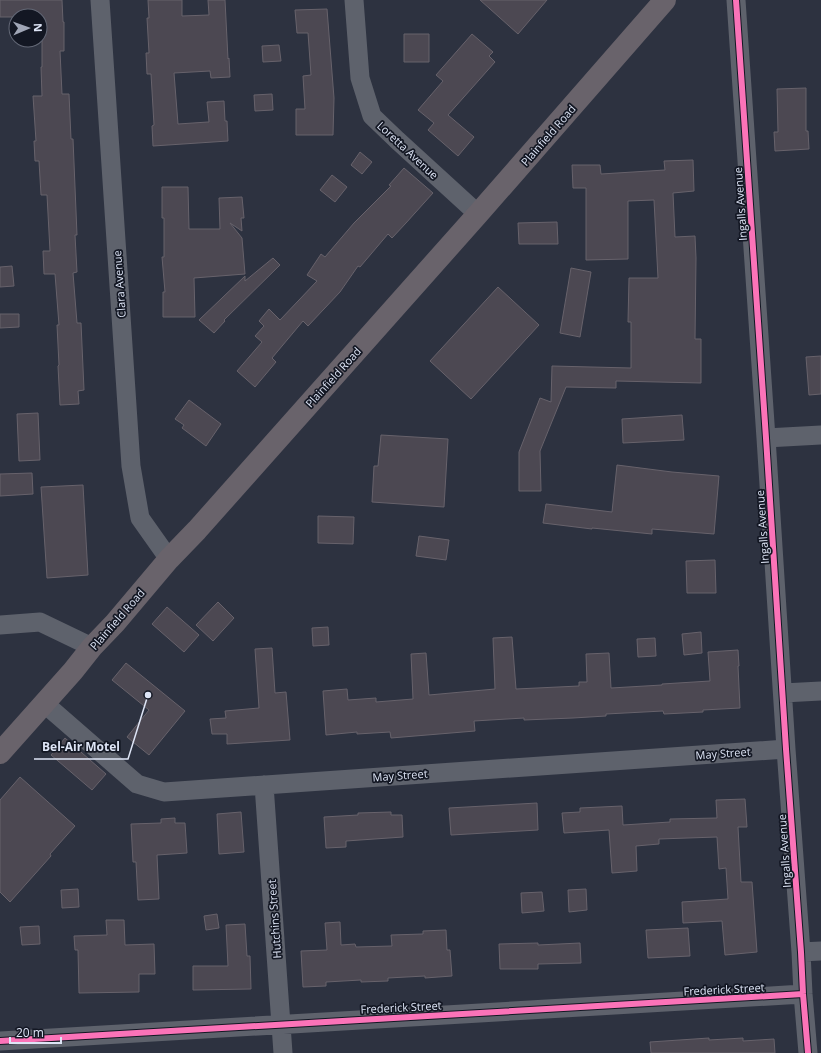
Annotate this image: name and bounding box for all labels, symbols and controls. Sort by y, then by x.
north arrow [8,8,48,48]
text: N [31,23,46,32]
street label: Plainfield Road [517,101,579,169]
street label: Loretta Avenue [374,118,442,182]
street label: Ingalls Avenue [730,167,750,241]
street label: Clara Avenue [109,250,129,318]
street label: Plainfield Road [302,344,364,410]
street label: Ingalls Avenue [752,490,772,564]
street label: Plainfield Road [86,585,148,653]
callout: Bel-Air Motel [34,735,128,759]
text: Bel-Air Motel [42,738,120,755]
street label: May Street [695,744,751,762]
street label: May Street [372,766,428,784]
street label: Ingalls Avenue [774,814,794,888]
street label: Hutchins Street [264,879,284,959]
street label: Frederick Street [683,979,765,999]
street label: Frederick Street [360,997,442,1017]
scale bar [10,1019,61,1045]
text: 20 m [16,1024,44,1041]

